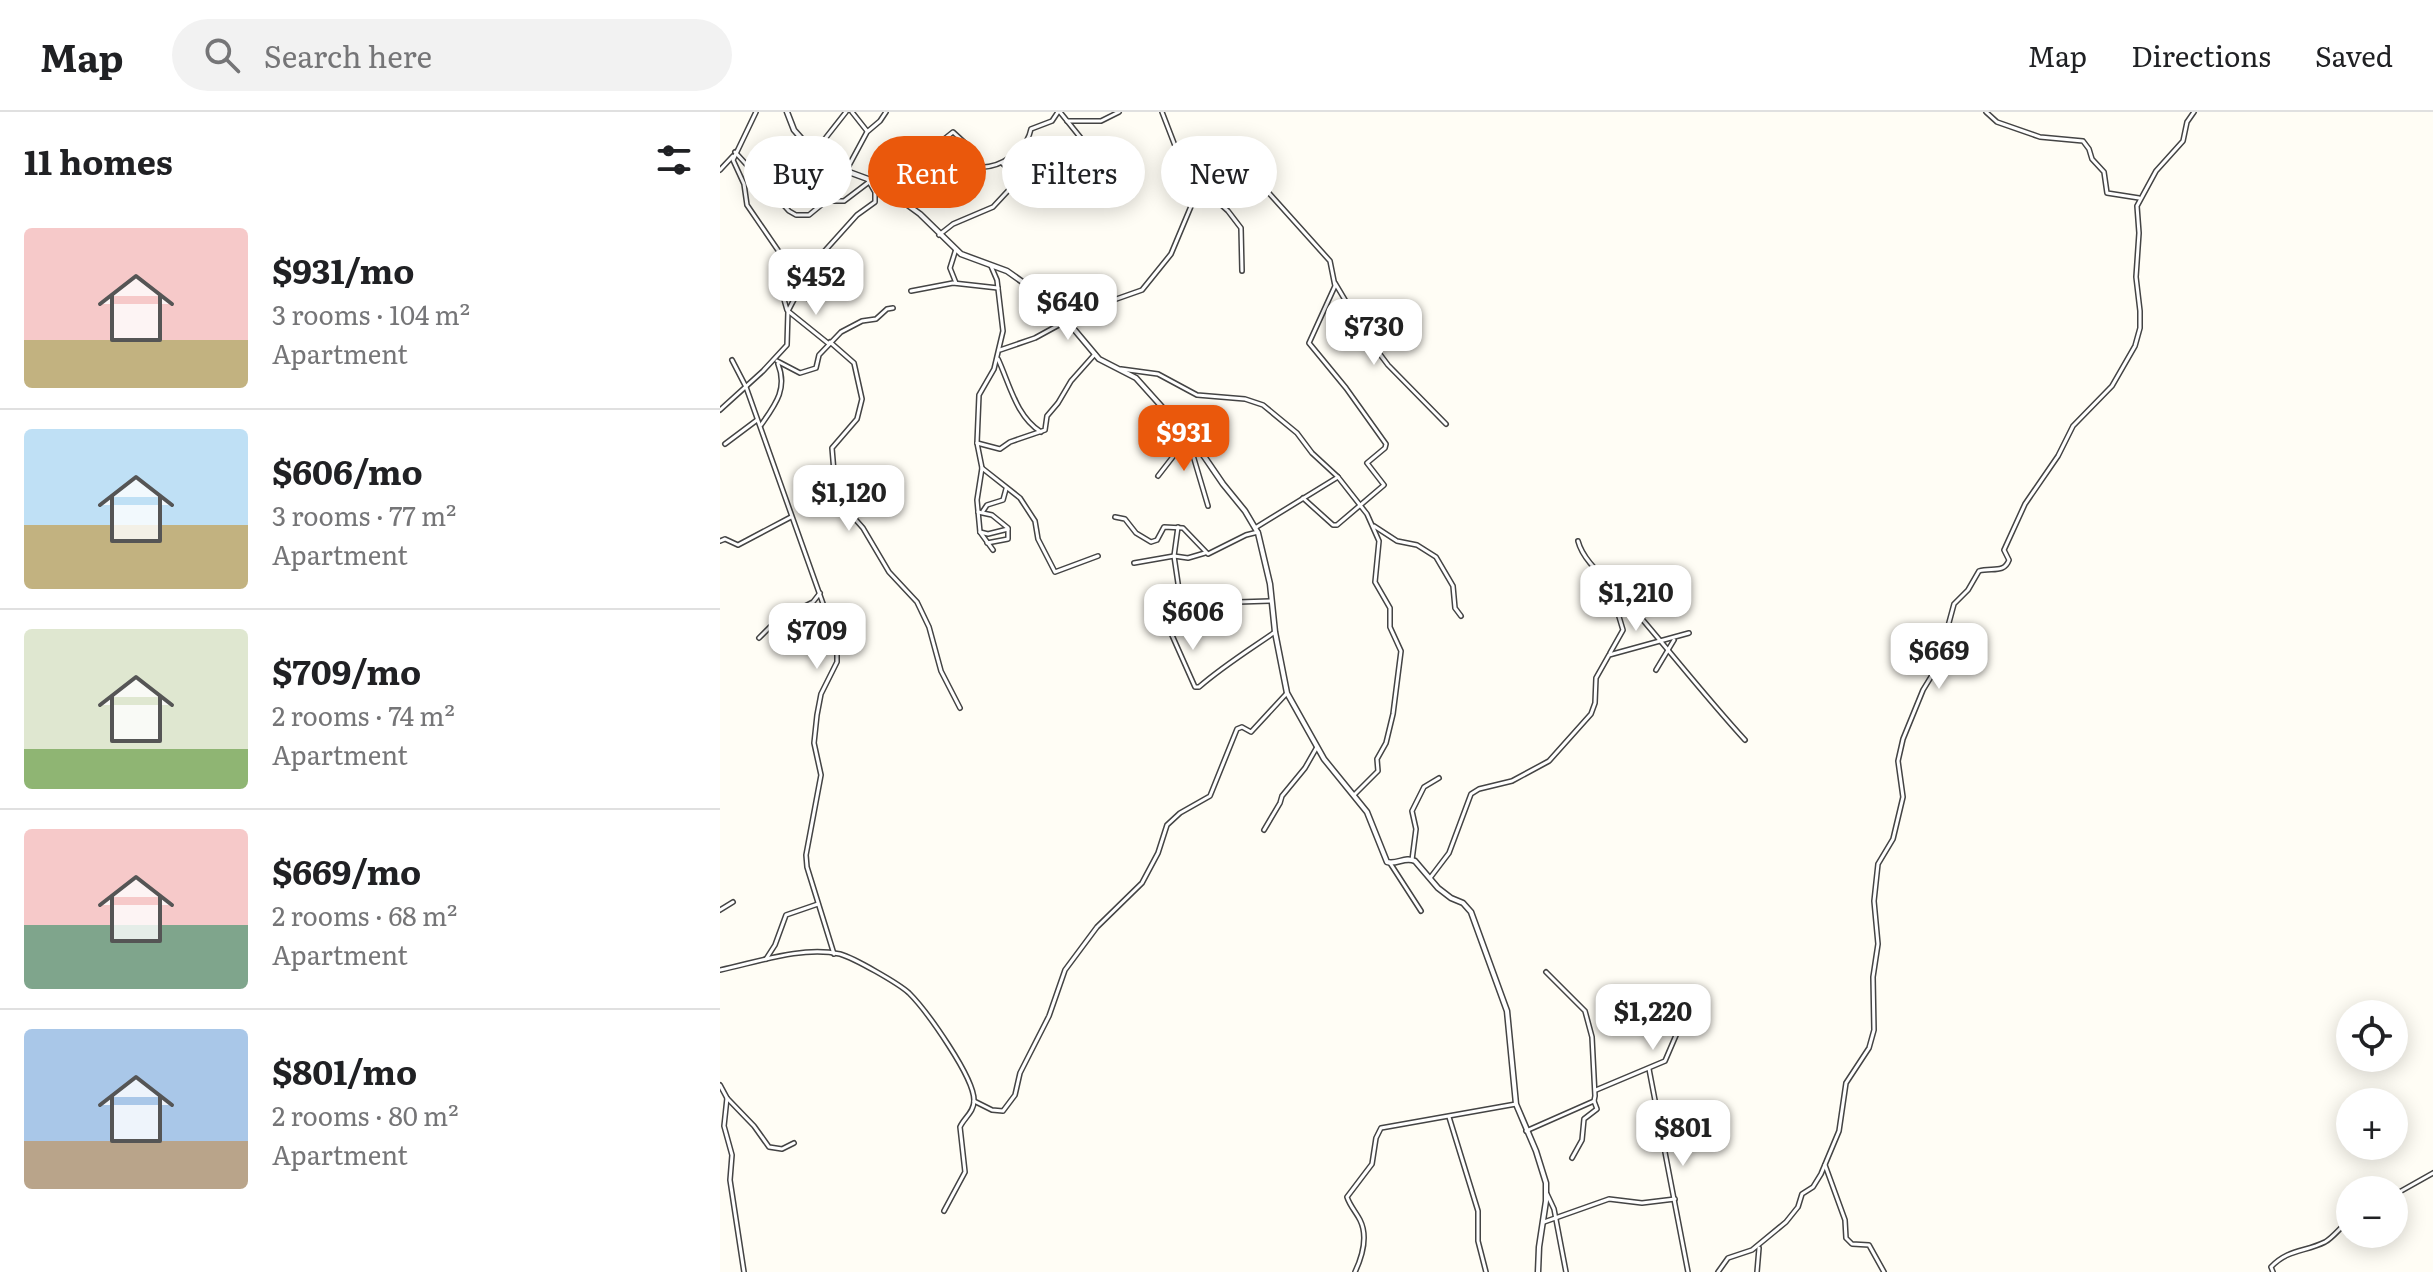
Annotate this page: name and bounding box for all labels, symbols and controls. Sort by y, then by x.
search box [172,19,732,91]
text: Map [40,27,124,84]
icon: search [200,33,244,77]
text: Search here [264,33,432,77]
text: Map [2028,34,2087,76]
text: Directions [2131,34,2271,76]
text: Saved [2315,34,2393,76]
text: 11 homes [24,135,173,185]
chip: Buy [744,136,852,208]
chip: Rent [868,136,986,208]
chip: Filters [1002,136,1145,208]
chip: New [1161,136,1277,208]
icon: filters [652,138,696,182]
text: $931/mo [272,244,414,294]
pin: $452 [769,249,863,317]
text: $452 [787,255,846,294]
icon: home [88,260,184,356]
pin: $640 [1021,274,1115,342]
text: $640 [1037,280,1099,319]
text: 3 rooms · 104 m² [272,294,470,333]
pin: $730 [1327,299,1421,367]
text: $730 [1344,305,1404,344]
text: Apartment [272,333,408,372]
pin: $931 [1137,405,1231,473]
text: $931 [1156,411,1212,450]
text: $606/mo [272,445,423,495]
icon: home [88,461,184,557]
pin: $1,120 [784,465,914,533]
text: $1,120 [811,471,887,510]
text: 3 rooms · 77 m² [272,495,456,534]
text: Apartment [272,534,408,573]
pin: $1,210 [1571,565,1701,633]
text: $1,210 [1598,571,1674,610]
pin: $606 [1146,584,1240,652]
text: $606 [1162,590,1224,629]
pin: $709 [770,603,864,671]
text: $709 [787,609,847,648]
pin: $669 [1892,623,1986,691]
text: $669 [1909,629,1969,668]
text: $709/mo [272,645,421,695]
icon: home [88,661,184,757]
text: 2 rooms · 74 m² [272,695,455,734]
text: Apartment [272,734,408,773]
text: $669/mo [272,845,421,895]
icon: home [88,861,184,957]
text: 2 rooms · 68 m² [272,895,457,934]
text: Apartment [272,934,408,973]
pin: $1,220 [1588,984,1718,1052]
text: $1,220 [1614,990,1692,1029]
map controls [2336,1000,2408,1248]
button: locate [2336,1000,2408,1072]
text: $801/mo [272,1045,417,1095]
icon: home [88,1061,184,1157]
button: + [2336,1088,2408,1160]
text: 2 rooms · 80 m² [272,1095,459,1134]
pin: $801 [1636,1100,1730,1168]
text: $801 [1654,1106,1712,1145]
text: Apartment [272,1134,408,1173]
button: − [2336,1176,2408,1248]

